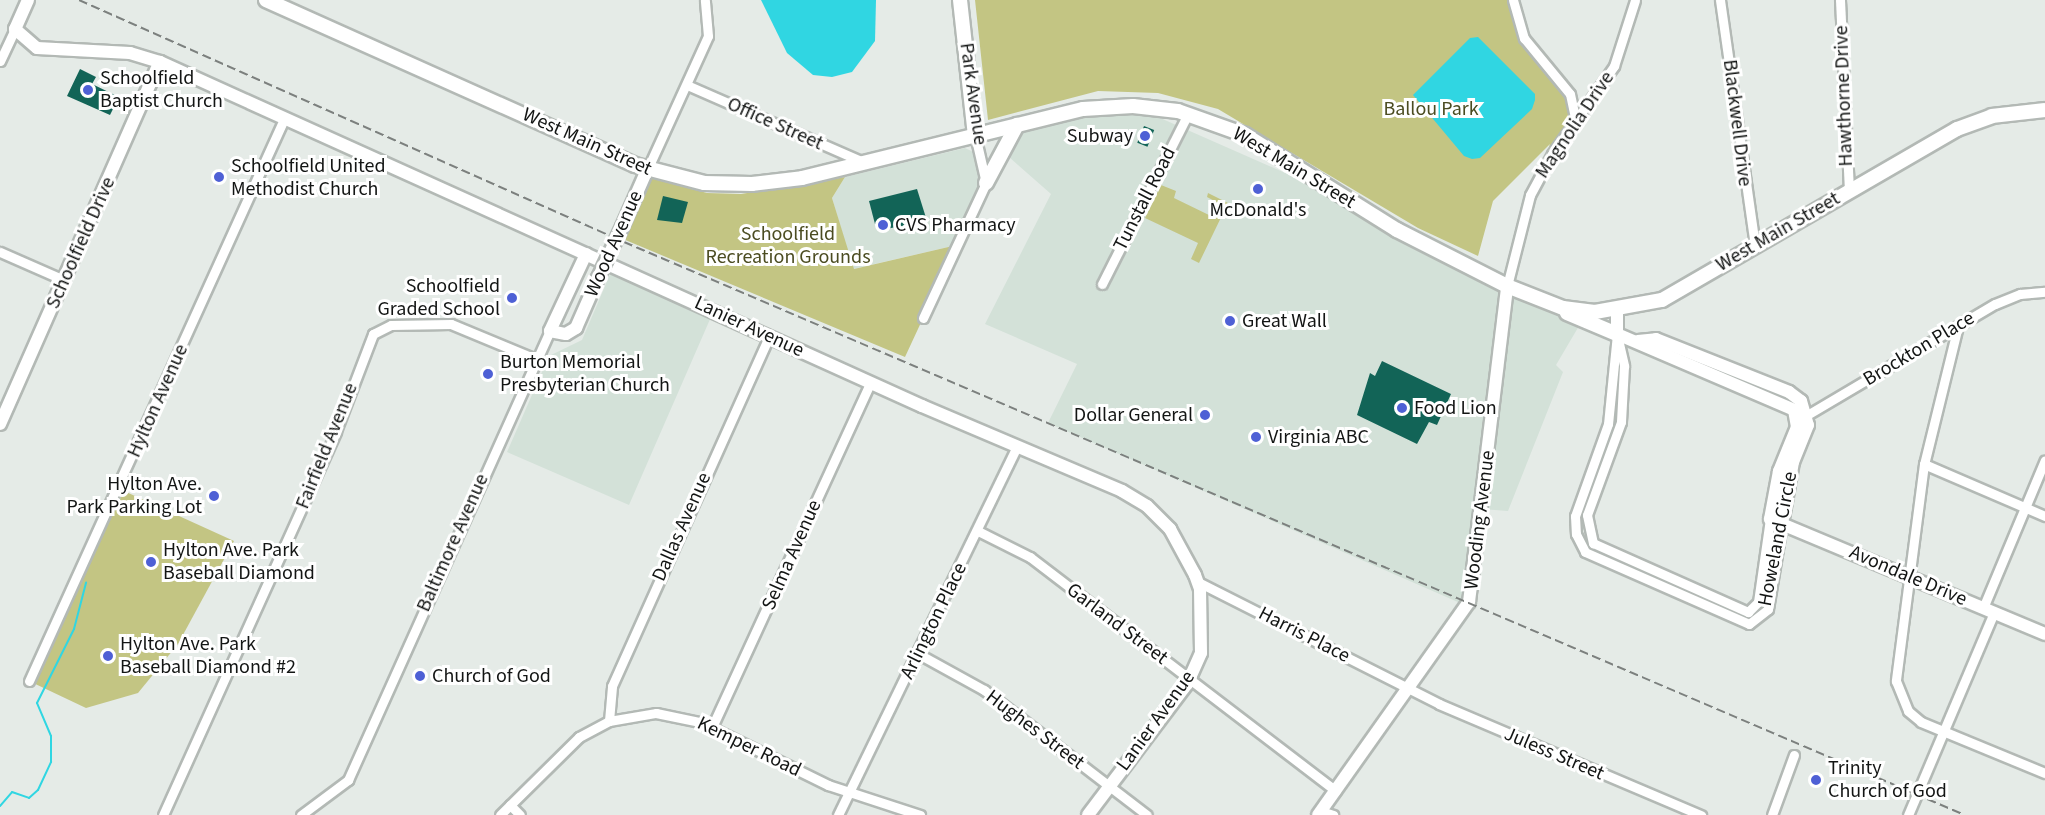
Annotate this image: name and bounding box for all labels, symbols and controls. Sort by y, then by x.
street label: Hawthorne Drive [1830,25,1858,167]
street label: Park Avenue [954,41,992,147]
street label: Blackwell Drive [1717,58,1757,188]
place label: Schoolfield Baptist Church [100,66,223,113]
street label: Magnolia Drive [1530,67,1620,183]
marker: Schoolfield Baptist Church [81,83,95,97]
street label: Office Street [723,92,827,156]
park label: Ballou Park [1383,97,1479,121]
street label: West Main Street [519,103,655,181]
street label: West Main Street [1228,122,1360,214]
place label: Subway [1067,124,1133,148]
marker: Subway [1138,129,1152,143]
street label: Tunstall Road [1109,143,1181,255]
place label: Schoolfield United Methodist Church [231,154,386,201]
marker: Schoolfield United Methodist Church [212,170,226,184]
street label: Schoolfield Drive [41,173,121,313]
marker: McDonald's [1251,182,1265,196]
street label: Wood Avenue [580,187,648,301]
street label: West Main Street [1712,187,1844,277]
place label: McDonald's [1210,198,1306,222]
place label: CVS Pharmacy [895,213,1016,237]
marker: CVS Pharmacy [876,218,890,232]
park label: Schoolfield Recreation Grounds [705,223,871,270]
place label: Schoolfield Graded School [378,274,500,321]
marker: Schoolfield Graded School [505,291,519,305]
street label: Lanier Avenue [690,291,808,363]
street label: Brockton Place [1859,306,1979,392]
place label: Great Wall [1242,309,1327,333]
marker: Great Wall [1223,314,1237,328]
street label: Hylton Avenue [122,341,194,461]
place label: Burton Memorial Presbyterian Church [500,350,670,397]
marker: Burton Memorial Presbyterian Church [481,367,495,381]
street label: Fairfield Avenue [291,380,363,512]
place label: Food Lion [1414,396,1497,420]
marker: Food Lion [1395,401,1409,415]
place label: Dollar General [1074,403,1193,427]
marker: Dollar General [1198,408,1212,422]
place label: Virginia ABC [1268,425,1369,449]
marker: Virginia ABC [1249,430,1263,444]
street label: Wooding Avenue [1460,449,1500,591]
street label: Dallas Avenue [647,469,717,585]
street label: Baltimore Avenue [412,470,494,616]
street label: Howeland Circle [1753,470,1803,608]
place label: Hylton Ave. Park Parking Lot [67,472,202,519]
marker: Hylton Ave. Park Parking Lot [207,489,221,503]
street label: Selma Avenue [757,496,827,614]
place label: Hylton Ave. Park Baseball Diamond [163,538,315,585]
street label: Avondale Drive [1846,540,1970,612]
marker: Hylton Ave. Park Baseball Diamond [144,555,158,569]
street label: Arlington Place [896,559,972,683]
street label: Garland Street [1062,578,1172,670]
street label: Harris Place [1254,602,1354,668]
place label: Hylton Ave. Park Baseball Diamond #2 [120,632,296,679]
marker: Hylton Ave. Park Baseball Diamond #2 [101,649,115,663]
place label: Church of God [432,664,551,688]
street label: Lanier Avenue [1112,666,1200,776]
marker: Church of God [413,669,427,683]
street label: Hughes Street [981,685,1089,775]
street label: Kemper Road [693,711,805,783]
street label: Juless Street [1500,722,1608,786]
place label: Trinity Church of God [1828,756,1947,803]
marker: Trinity Church of God [1809,773,1823,787]

